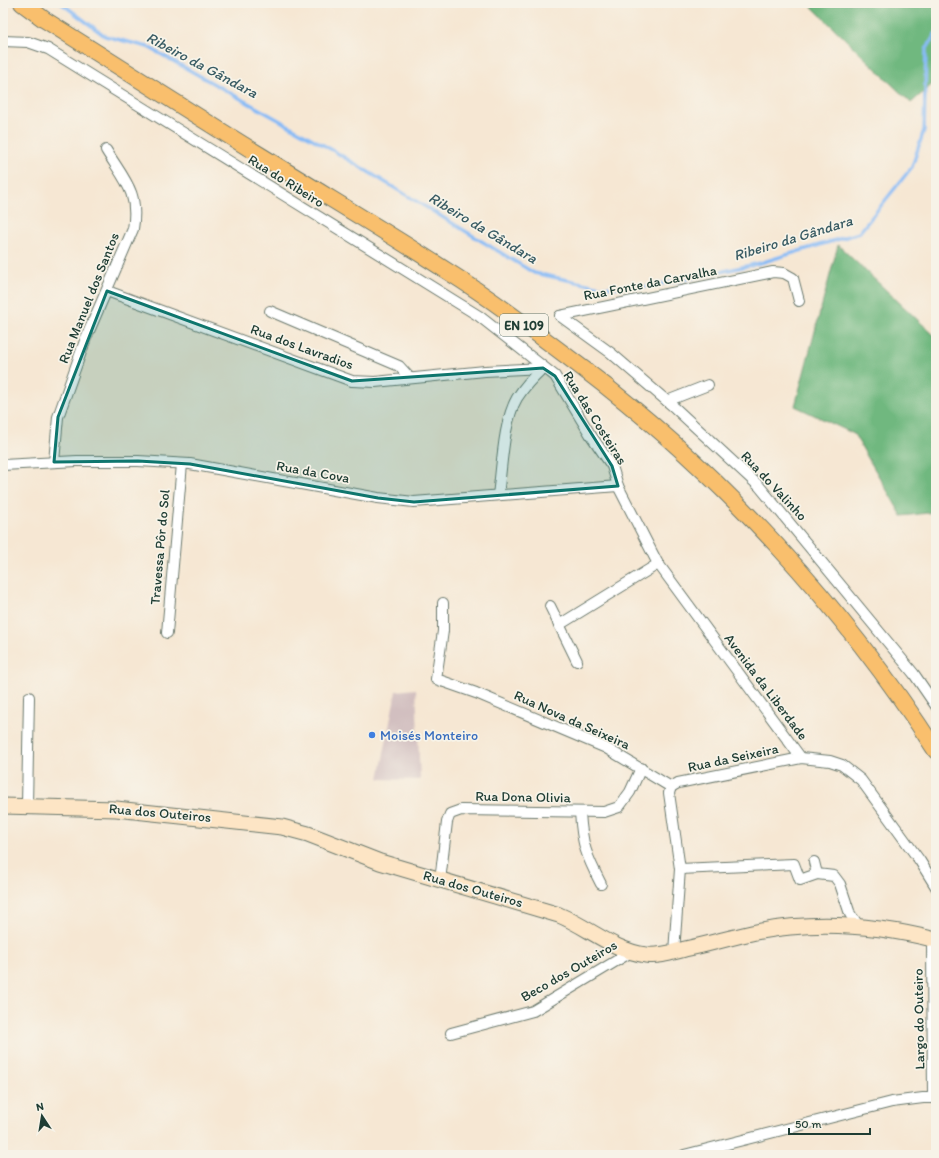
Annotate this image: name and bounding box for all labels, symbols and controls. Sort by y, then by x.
water label: Ribeiro da Gândara [143,28,261,102]
street label: Rua do Ribeiro [245,151,327,211]
water label: Ribeiro da Gândara [425,188,541,268]
water label: Ribeiro da Gândara [731,211,855,265]
street label: Rua Manuel dos Santos [55,230,123,366]
street label: Rua Fonte da Carvalha [582,262,718,304]
road number: EN 109 [500,314,548,336]
street label: Rua dos Lavradios [248,320,356,374]
street label: Rua das Costeiras [559,368,631,468]
street label: Rua do Valinho [737,448,811,524]
street label: Rua da Cova [275,457,351,487]
street label: Travessa Pôr do Sol [146,489,174,605]
street label: Avenida da Liberdade [721,631,812,744]
street label: Rua Nova da Seixeira [511,687,633,754]
place label: Moisés Monteiro [380,727,478,744]
marker: Moisés Monteiro [367,730,377,740]
street label: Rua da Seixeira [686,740,780,776]
street label: Rua Dona Olivia [475,788,572,806]
street label: Rua dos Outeiros [108,800,212,826]
street label: Rua dos Outeiros [421,867,525,911]
street label: Beco dos Outeiros [518,936,620,1006]
street label: Largo do Outeiro [910,968,928,1070]
north arrow [22,1096,62,1136]
text: N [35,1100,45,1114]
scale bar [789,1110,870,1136]
text: 50 m [795,1117,821,1131]

